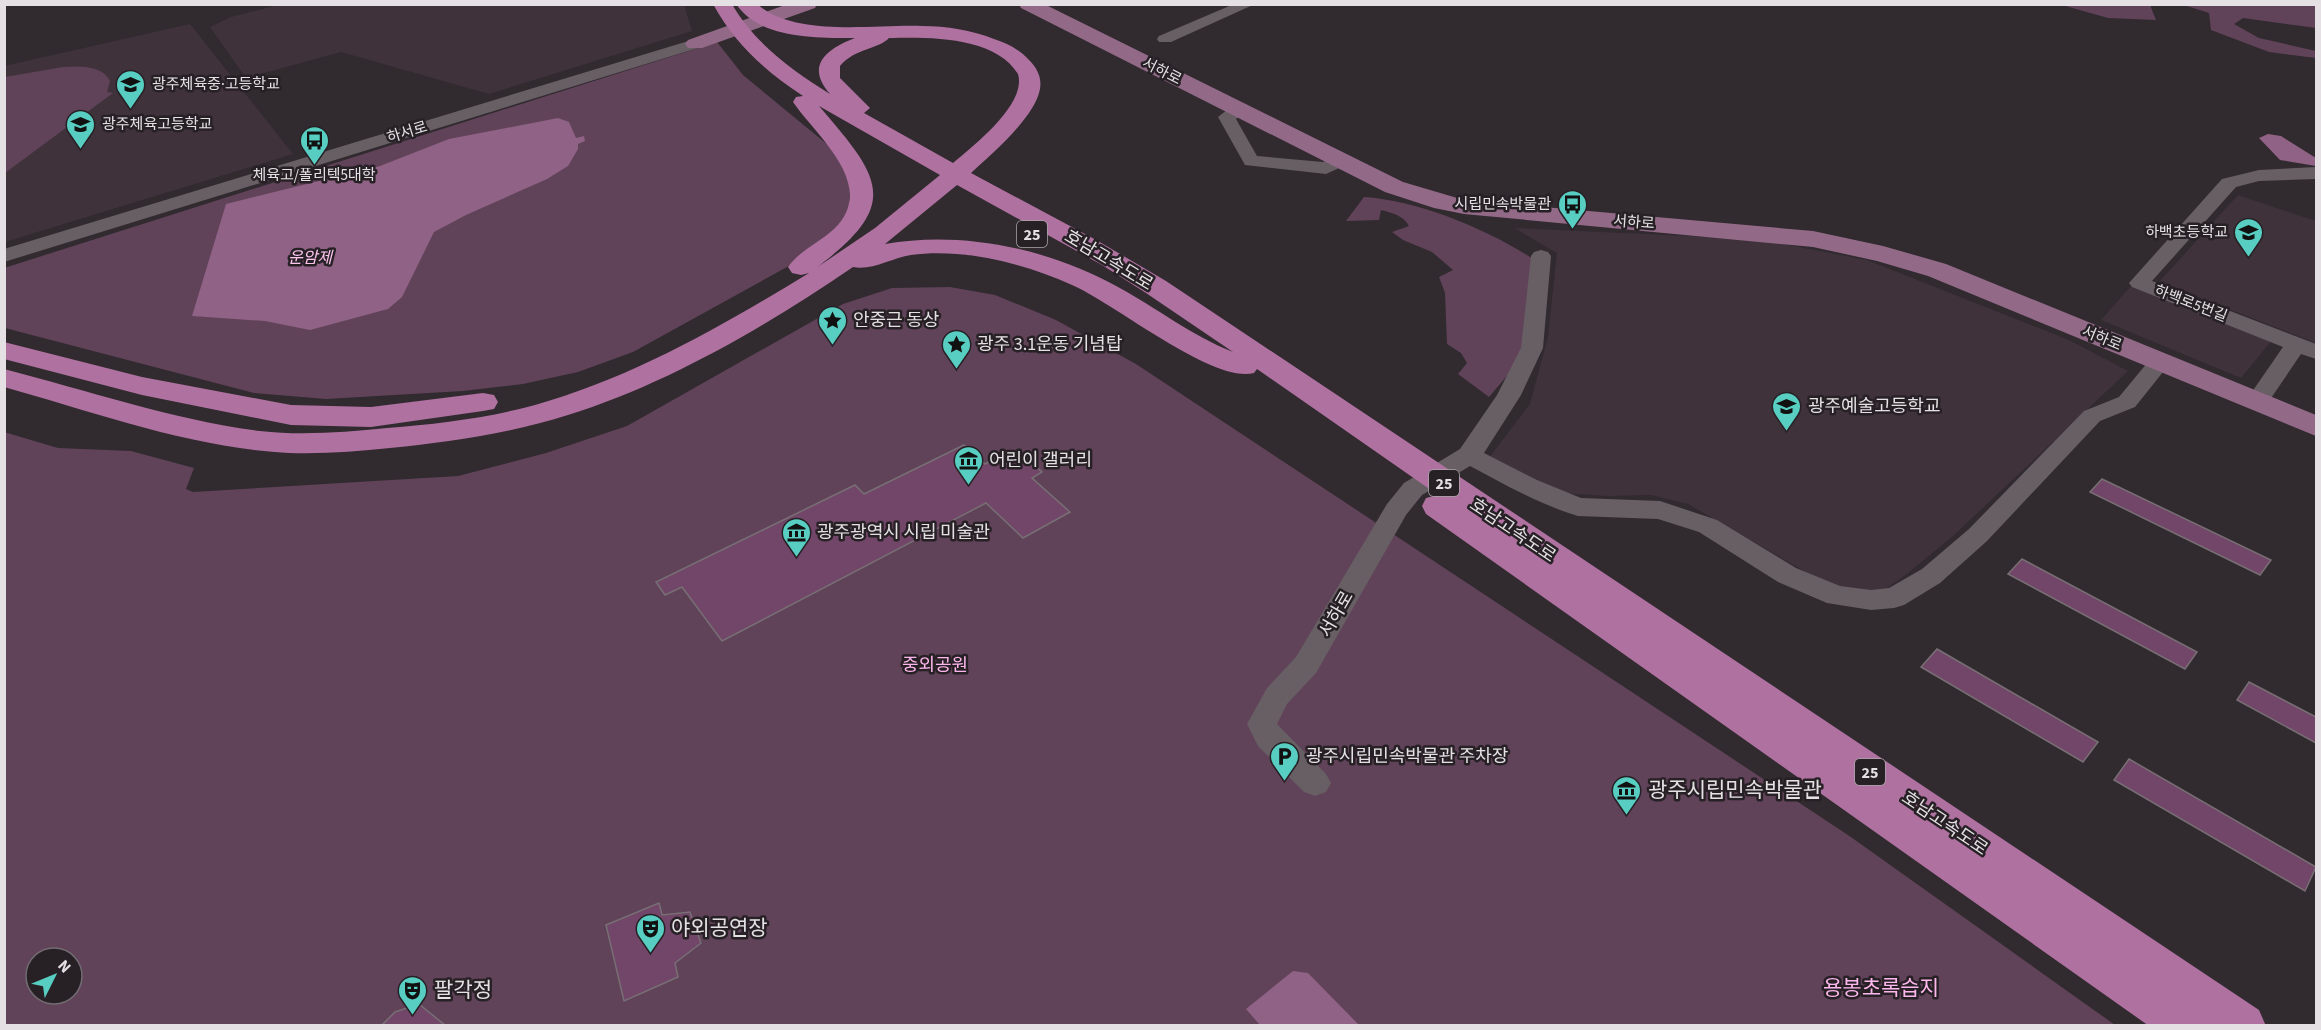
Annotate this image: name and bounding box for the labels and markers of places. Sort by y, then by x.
school or university icon: 광주체육중·고등학교 [115,68,147,110]
place label: 광주체육중·고등학교 [152,74,280,95]
school or university icon: 광주체육고등학교 [65,108,97,150]
place label: 광주체육고등학교 [102,114,212,135]
bus stop icon: 체육고/폴리텍5대학 [298,124,330,166]
place label: 체육고/폴리텍5대학 [252,165,376,186]
bus stop icon: 시립민속박물관 [1556,188,1588,230]
place label: 시립민속박물관 [1454,194,1551,215]
school or university icon: 하백초등학교 [2233,216,2265,258]
place label: 하백초등학교 [2145,222,2228,243]
place icon: 안중근 동상 [816,304,848,346]
place label: 안중근 동상 [853,308,939,333]
place icon: 광주 3.1운동 기념탑 [940,328,972,370]
place label: 광주 3.1운동 기념탑 [977,332,1123,357]
school or university icon: 광주예술고등학교 [1771,390,1803,432]
place label: 광주예술고등학교 [1808,394,1940,419]
museum icon: 어린이 갤러리 [952,444,984,486]
place label: 어린이 갤러리 [989,448,1092,473]
museum icon: 광주광역시 시립 미술관 [780,516,812,558]
place label: 광주광역시 시립 미술관 [817,520,990,545]
parking icon: 광주시립민속박물관 주차장 [1269,740,1301,782]
place label: 광주시립민속박물관 주차장 [1306,744,1508,769]
museum icon: 광주시립민속박물관 [1611,774,1643,816]
place label: 광주시립민속박물관 [1648,775,1822,805]
theatre icon: 야외공연장 [634,912,666,954]
place label: 야외공연장 [671,913,768,943]
theatre icon: 팔각정 [397,974,429,1016]
place label: 팔각정 [434,975,492,1005]

